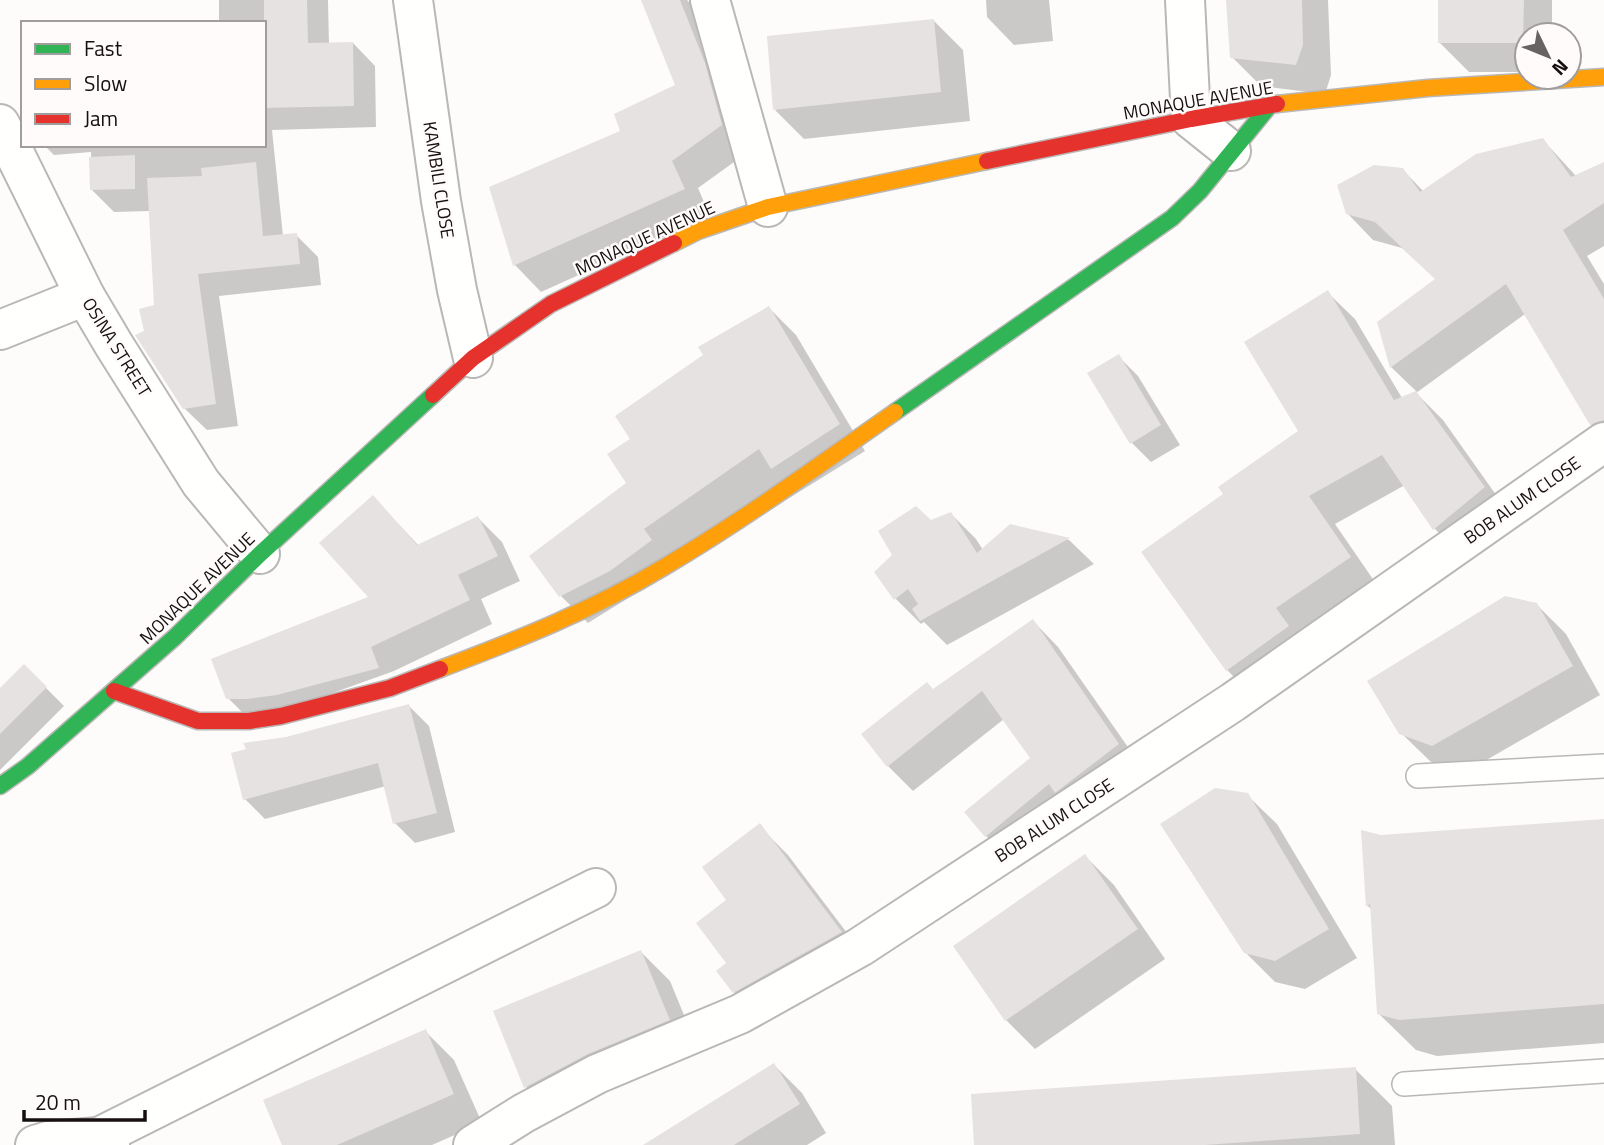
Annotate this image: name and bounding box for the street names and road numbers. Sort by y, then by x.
street label: MONAQUE AVENUE [1121,74,1275,126]
street label: KAMBILI CLOSE [416,119,462,241]
street label: MONAQUE AVENUE [571,194,719,282]
street label: OSINA STREET [76,292,159,402]
street label: BOB ALUM CLOSE [1458,449,1586,550]
street label: MONAQUE AVENUE [133,526,261,650]
street label: BOB ALUM CLOSE [989,771,1119,869]

